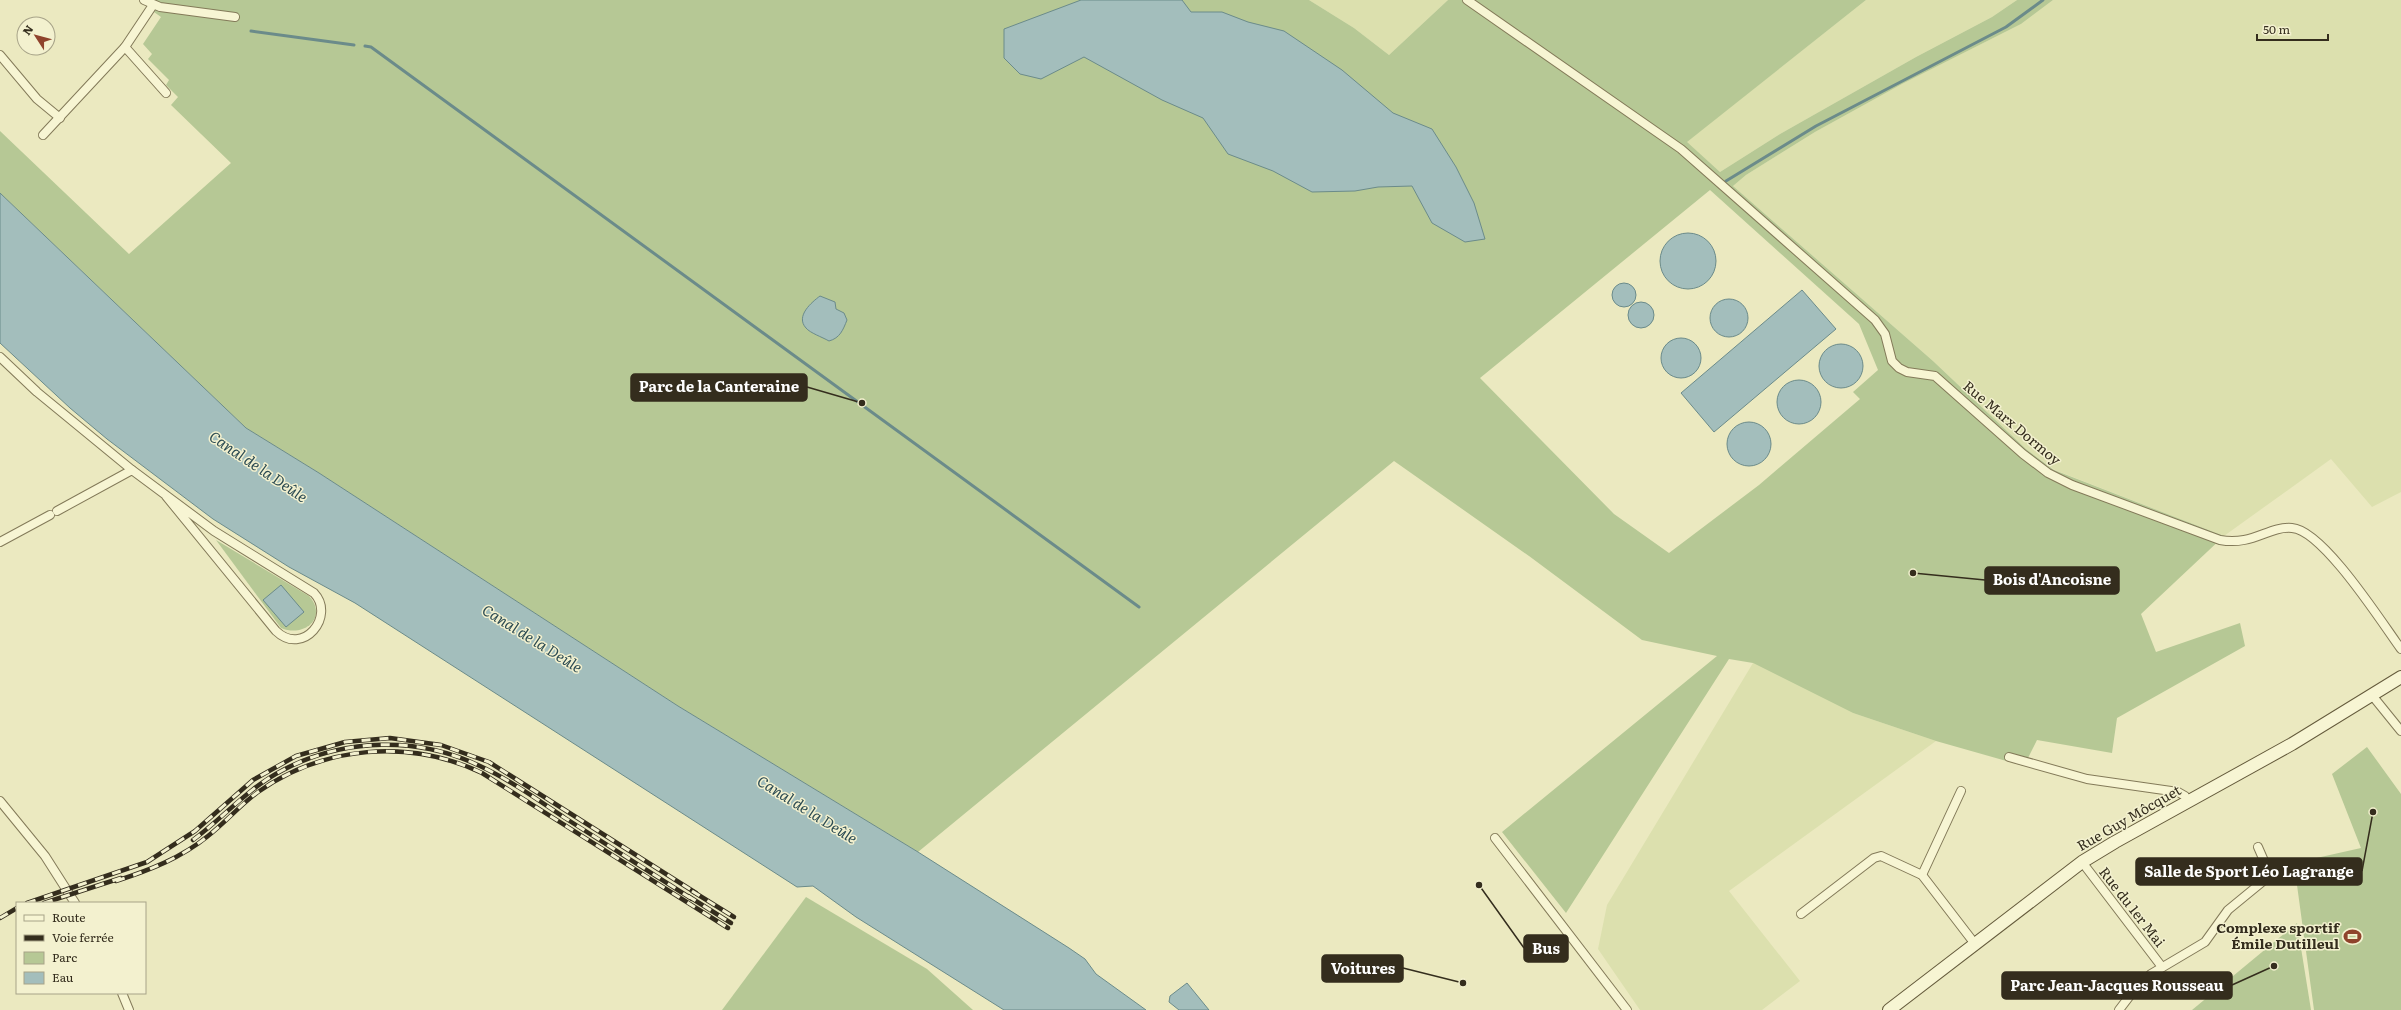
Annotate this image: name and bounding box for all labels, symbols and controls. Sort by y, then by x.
north arrow [16,16,56,56]
scale bar [2257,16,2328,42]
text: 50 m [2263,20,2290,38]
text: N [18,21,36,38]
callout: Parc de la Canteraine [631,374,807,401]
text: Parc de la Canteraine [639,374,800,397]
street label: Rue Marx Dormoy [1960,375,2066,470]
water label: Canal de la Deûle [205,424,313,507]
callout: Bois d'Ancoisne [1985,567,2119,594]
text: Bois d'Ancoisne [1993,567,2112,590]
water label: Canal de la Deûle [478,598,587,678]
water label: Canal de la Deûle [753,769,862,849]
street label: Rue Guy Môcquet [2073,779,2184,855]
callout: Salle de Sport Léo Lagrange [2136,858,2362,885]
text: Salle de Sport Léo Lagrange [2144,859,2354,882]
street label: Rue du 1er Mai [2095,862,2171,951]
legend [16,902,146,994]
text: Route [52,908,86,926]
place label: Complexe sportif Émile Dutilleul [2216,917,2341,953]
sports icon: Complexe sportif Émile Dutilleul [2342,926,2362,946]
text: Voie ferrée [52,928,114,946]
callout: Bus [1524,935,1568,962]
text: Bus [1532,936,1560,959]
text: Parc [52,948,77,966]
callout: Voitures [1322,955,1403,982]
text: Voitures [1331,956,1396,979]
text: Eau [52,968,74,986]
callout: Parc Jean-Jacques Rousseau [2002,972,2232,999]
text: Parc Jean-Jacques Rousseau [2010,973,2224,996]

